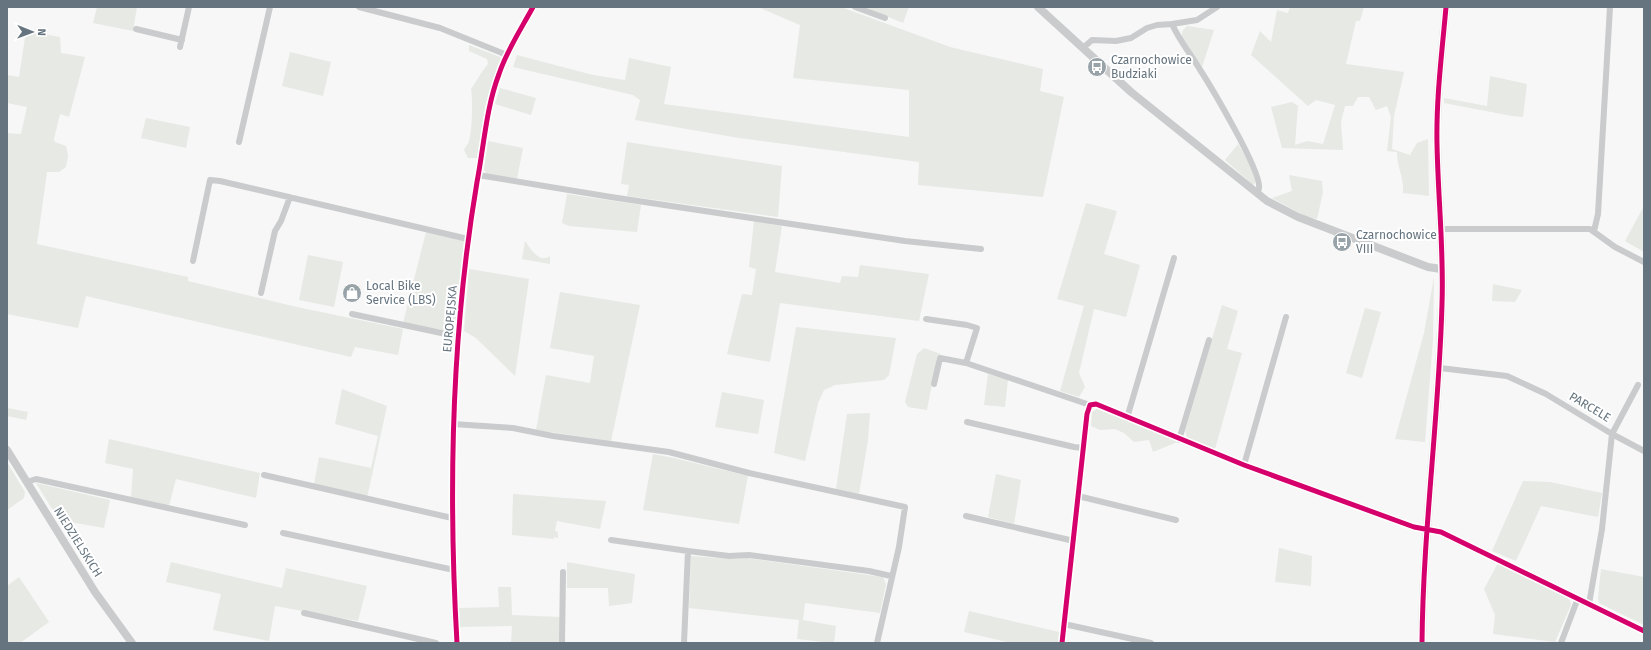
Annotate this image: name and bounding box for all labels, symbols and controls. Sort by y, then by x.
north arrow [12,12,52,52]
text: N [35,28,48,36]
place label: Czarnochowice Budziaki [1111,53,1192,81]
bus stop icon: Czarnochowice Budziaki [1086,56,1108,78]
place label: Czarnochowice VIII [1356,228,1437,256]
bus stop icon: Czarnochowice VIII [1331,231,1353,253]
place label: Local Bike Service (LBS) [366,279,436,307]
shop icon: Local Bike Service (LBS) [341,282,363,304]
street label: EUROPEJSKA [440,285,460,353]
street label: PARCELE [1567,389,1613,425]
street label: NIEDZIELSKICH [51,505,105,579]

